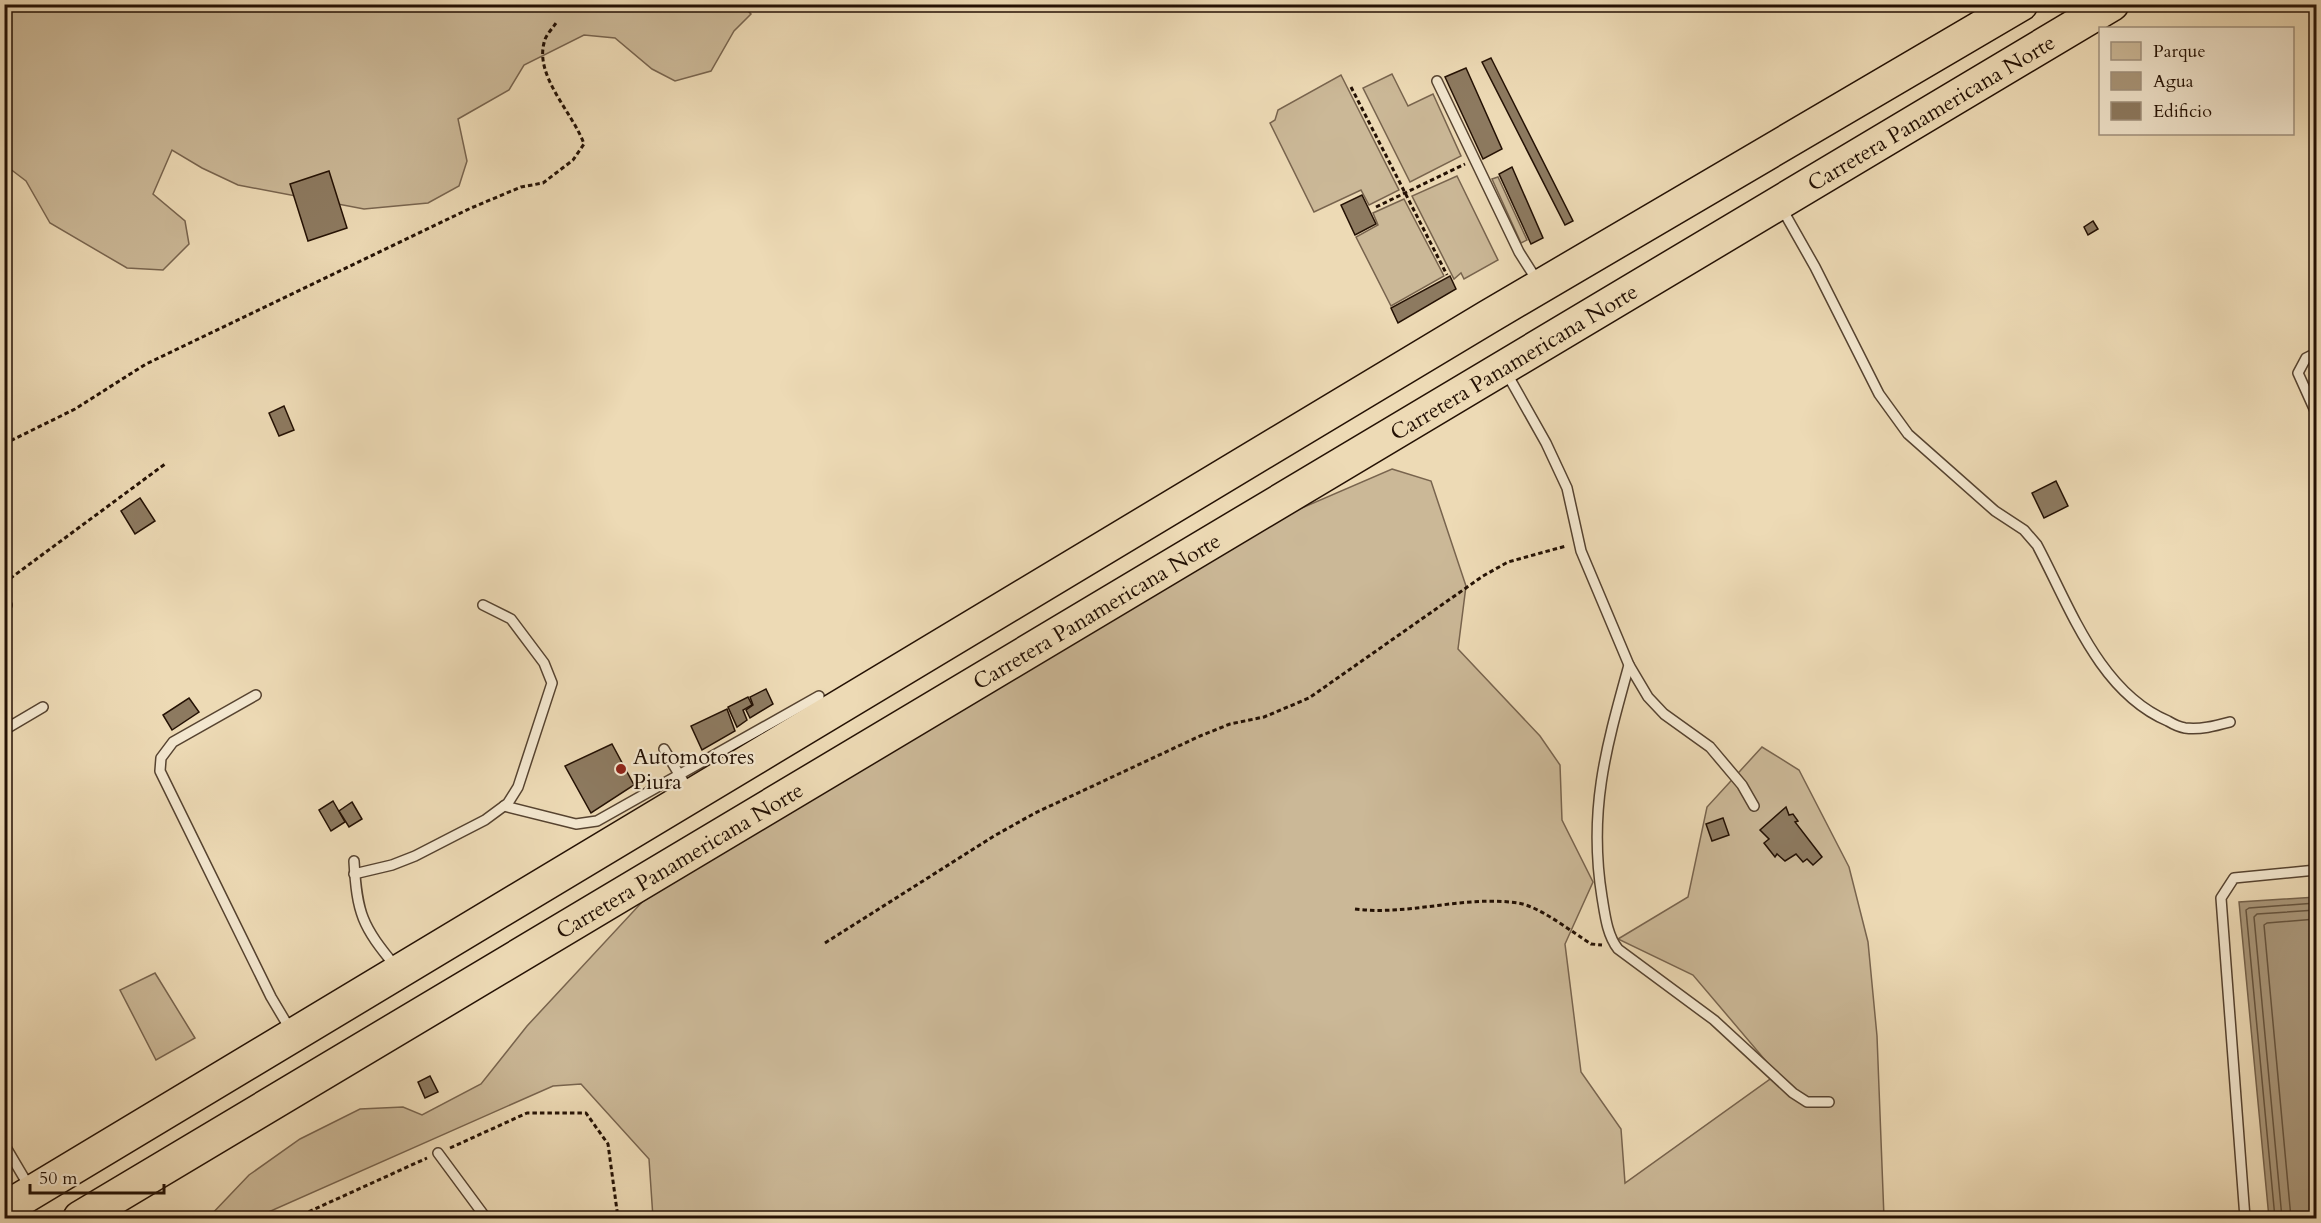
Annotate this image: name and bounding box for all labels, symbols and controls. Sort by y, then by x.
legend [2099,27,2294,135]
street label: Carretera Panamericana Norte [1802,28,2061,199]
text: Parque [2153,39,2206,64]
text: Agua [2153,69,2194,94]
text: Edificio [2153,99,2212,124]
street label: Carretera Panamericana Norte [1385,277,1643,448]
street label: Carretera Panamericana Norte [968,526,1226,697]
place label: Automotores Piura [633,742,754,797]
marker: Automotores Piura [614,762,628,776]
street label: Carretera Panamericana Norte [550,775,809,946]
scale bar [30,1157,164,1195]
text: 50 m [39,1166,78,1191]

